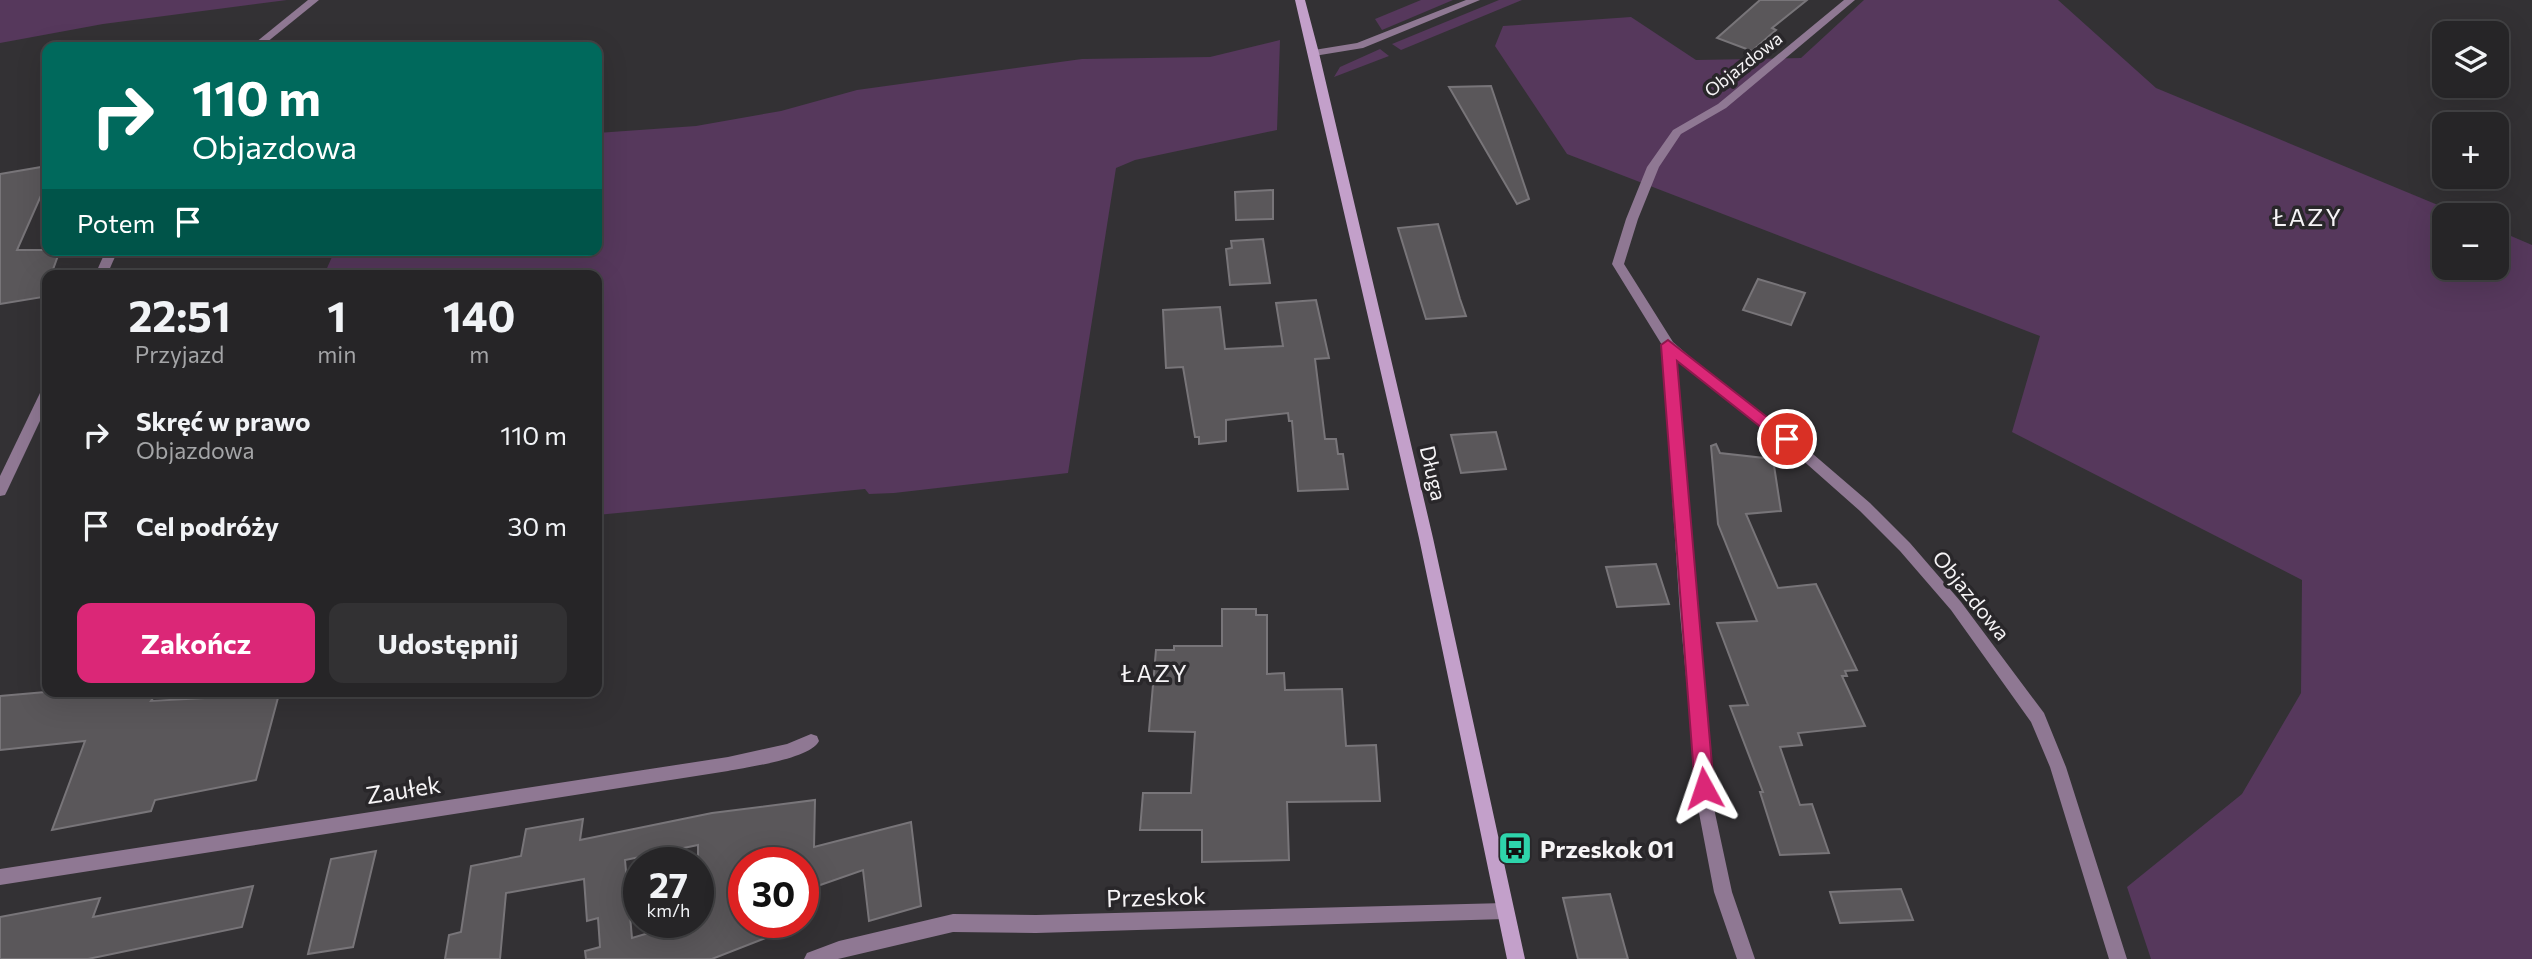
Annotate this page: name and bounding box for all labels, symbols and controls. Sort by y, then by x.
map controls [2432,21,2509,280]
button: layers [2432,21,2509,98]
street label: Objazdowa [1700,27,1786,101]
text: 110 m [192,66,321,126]
icon: right [77,70,168,161]
button: + [2432,112,2509,189]
text: Objazdowa [192,126,357,166]
district label: ŁAZY [2272,202,2343,231]
icon: arrive [169,203,207,241]
button: − [2432,203,2509,280]
text: Potem [77,207,155,238]
text: 22:51 [128,289,231,341]
text: 1 [327,289,346,341]
text: 140 [443,289,516,341]
text: Przyjazd [135,340,224,368]
text: min [317,340,356,368]
text: m [469,340,489,368]
text: Skręć w prawo [136,405,311,436]
pin [1757,409,1817,469]
icon: right [77,416,115,454]
text: 110 m [500,419,567,450]
icon: arrive [1768,420,1806,458]
text: Objazdowa [136,436,255,464]
street label: Długa [1416,443,1452,503]
icon: arrive [77,507,115,545]
text: Cel podróży [136,510,279,541]
text: 30 m [508,510,567,541]
street label: Objazdowa [1928,545,2016,645]
button: Zakończ [77,603,315,683]
button: Udostępnij [329,603,567,683]
district label: ŁAZY [1120,659,1189,687]
position arrow [1667,751,1741,825]
street label: Zaułek [364,769,442,809]
bus stop icon: Przeskok 01 [1496,829,1534,867]
place label: Przeskok 01 [1540,834,1674,863]
speed limit sign: 30 [728,847,819,938]
text: 27 [649,862,688,905]
street label: Przeskok [1106,880,1206,912]
text: km/h [647,899,690,921]

